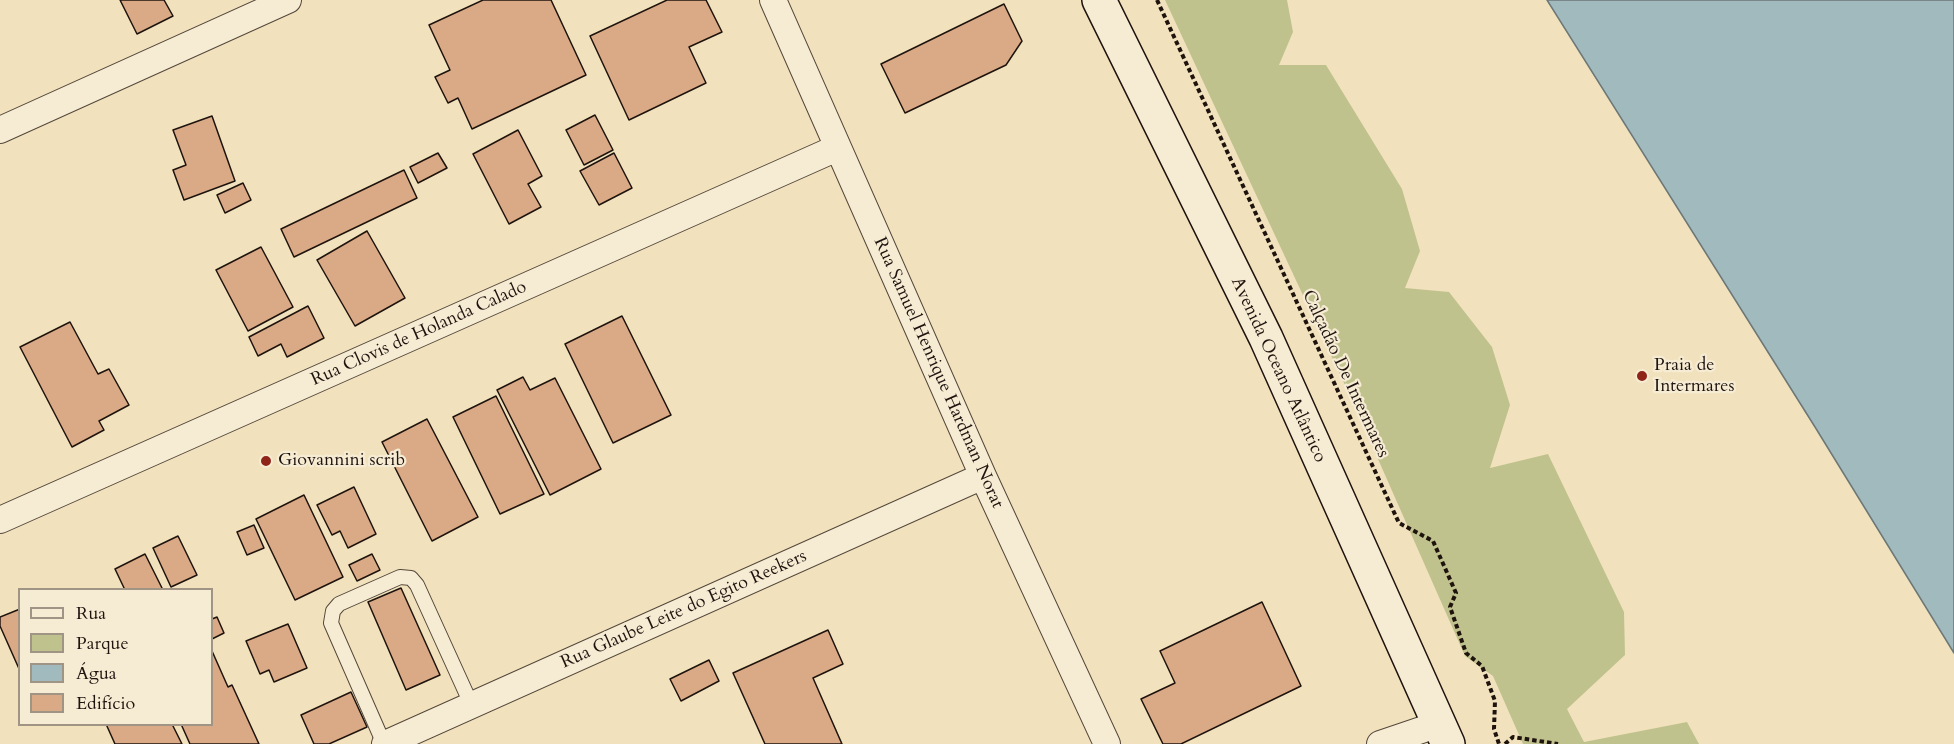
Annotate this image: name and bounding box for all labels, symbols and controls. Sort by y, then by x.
street label: Rua Samuel Henrique Hardman Norat [868,234,1008,512]
street label: Avenida Oceano Atlântico [1226,274,1330,466]
street label: Rua Clovis de Holanda Calado [308,277,530,391]
street label: Calçadão De Intermares [1297,287,1393,461]
place label: Praia de Intermares [1654,355,1735,398]
marker: Praia de Intermares [1635,369,1649,383]
place label: Giovannini scrib [278,450,405,472]
marker: Giovannini scrib [259,454,273,468]
street label: Rua Glaube Leite do Egito Reekers [558,546,810,674]
legend [18,588,213,726]
text: Rua [76,601,106,626]
text: Parque [76,631,129,656]
text: Água [76,661,117,686]
text: Edifício [76,691,135,716]

